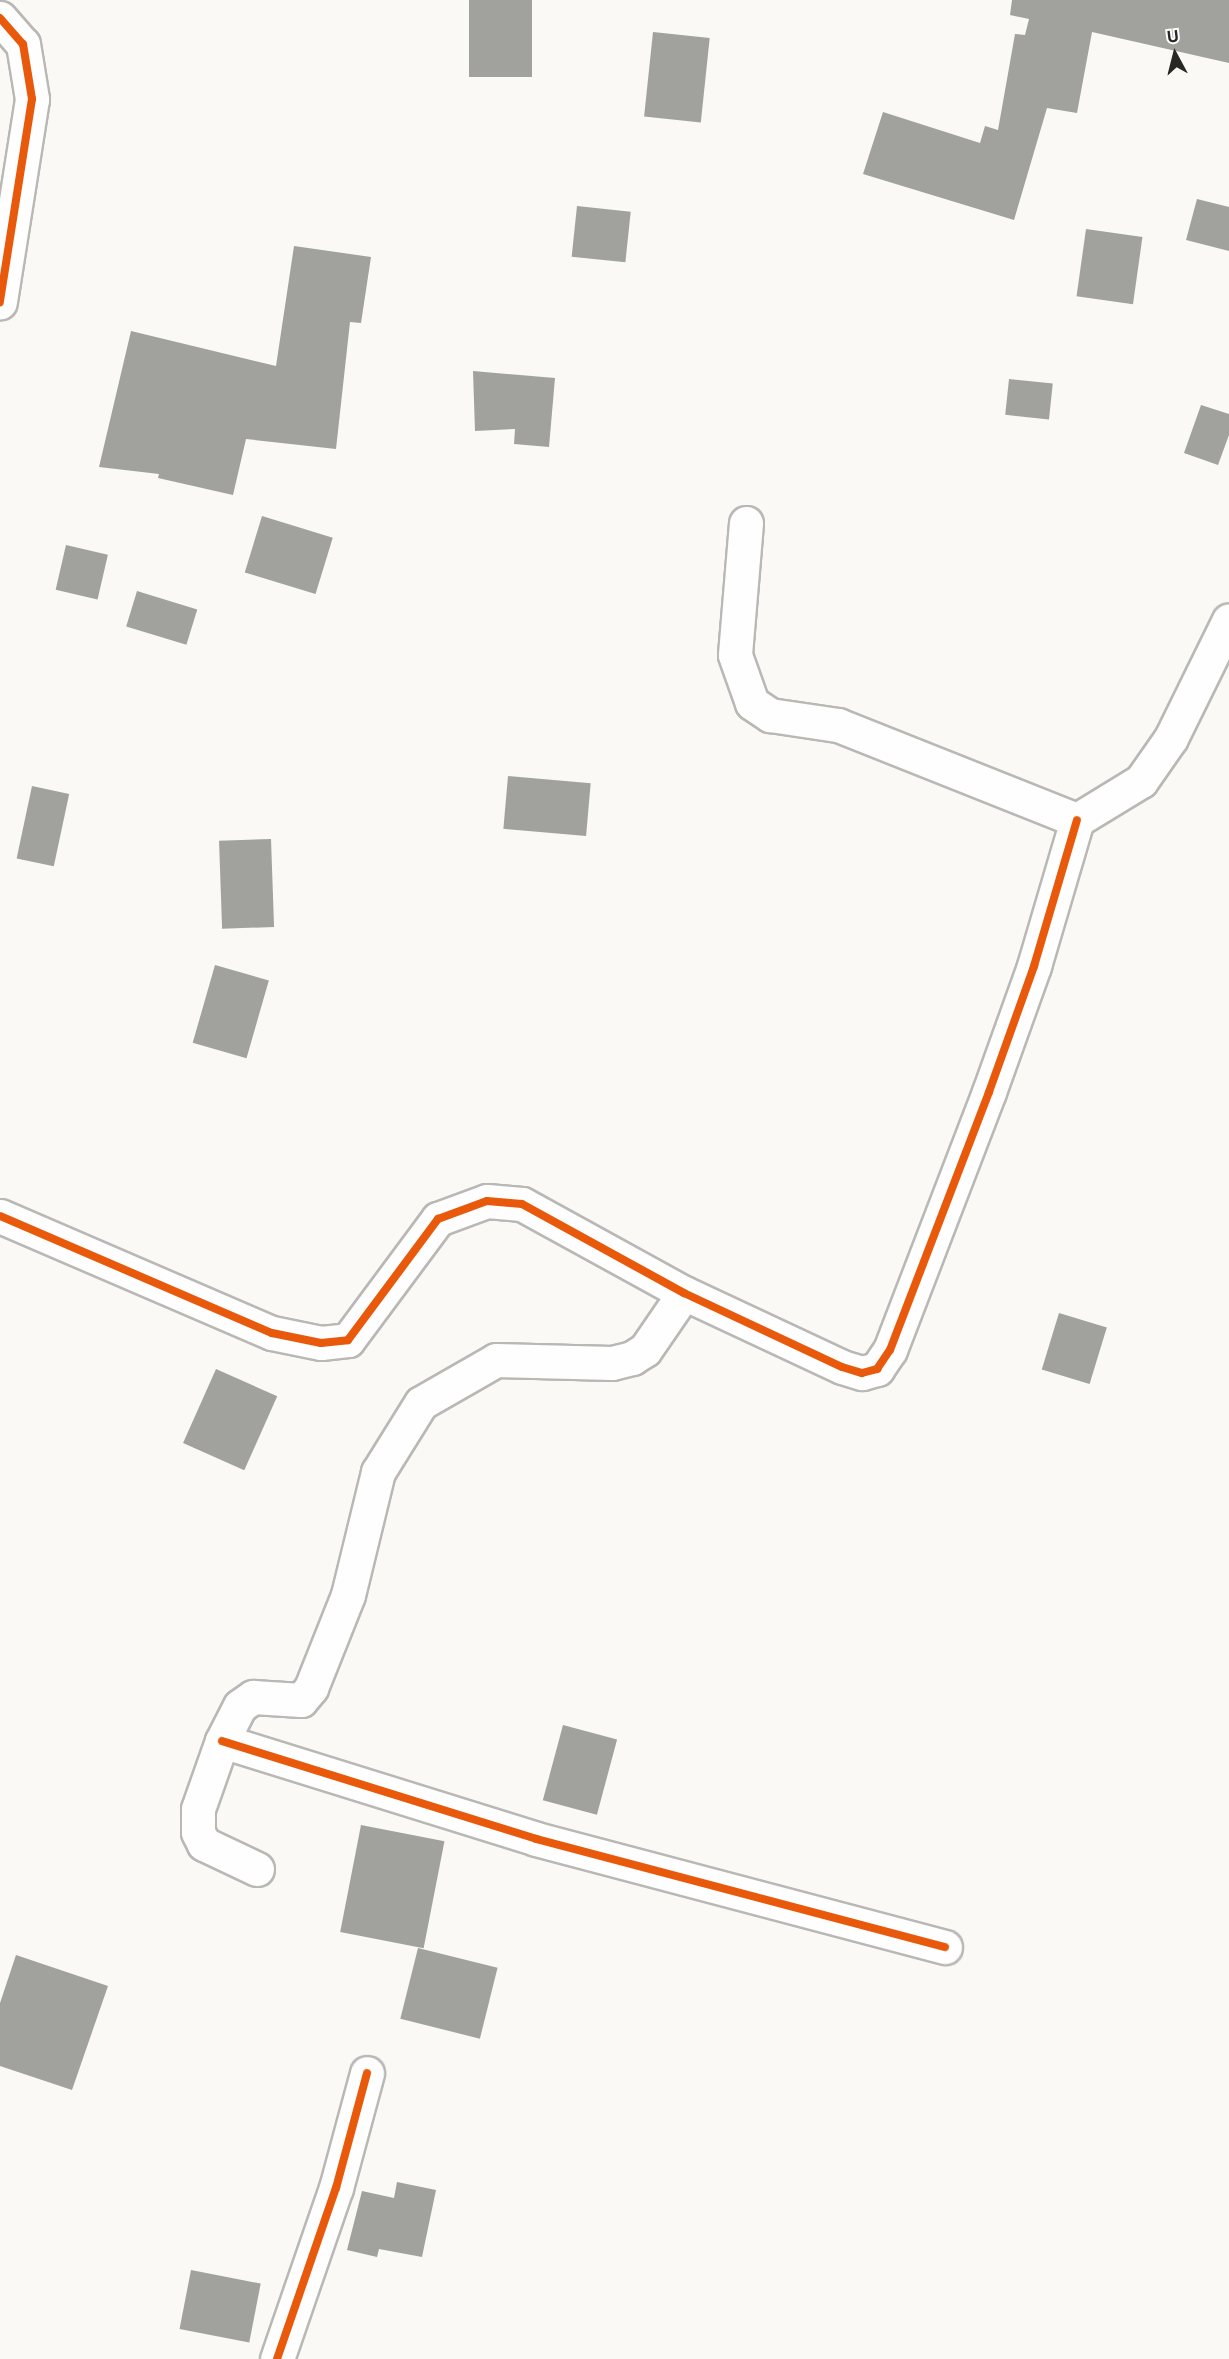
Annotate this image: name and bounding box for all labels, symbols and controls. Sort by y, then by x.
north arrow [1145,24,1205,84]
text: U [1166,25,1180,47]

